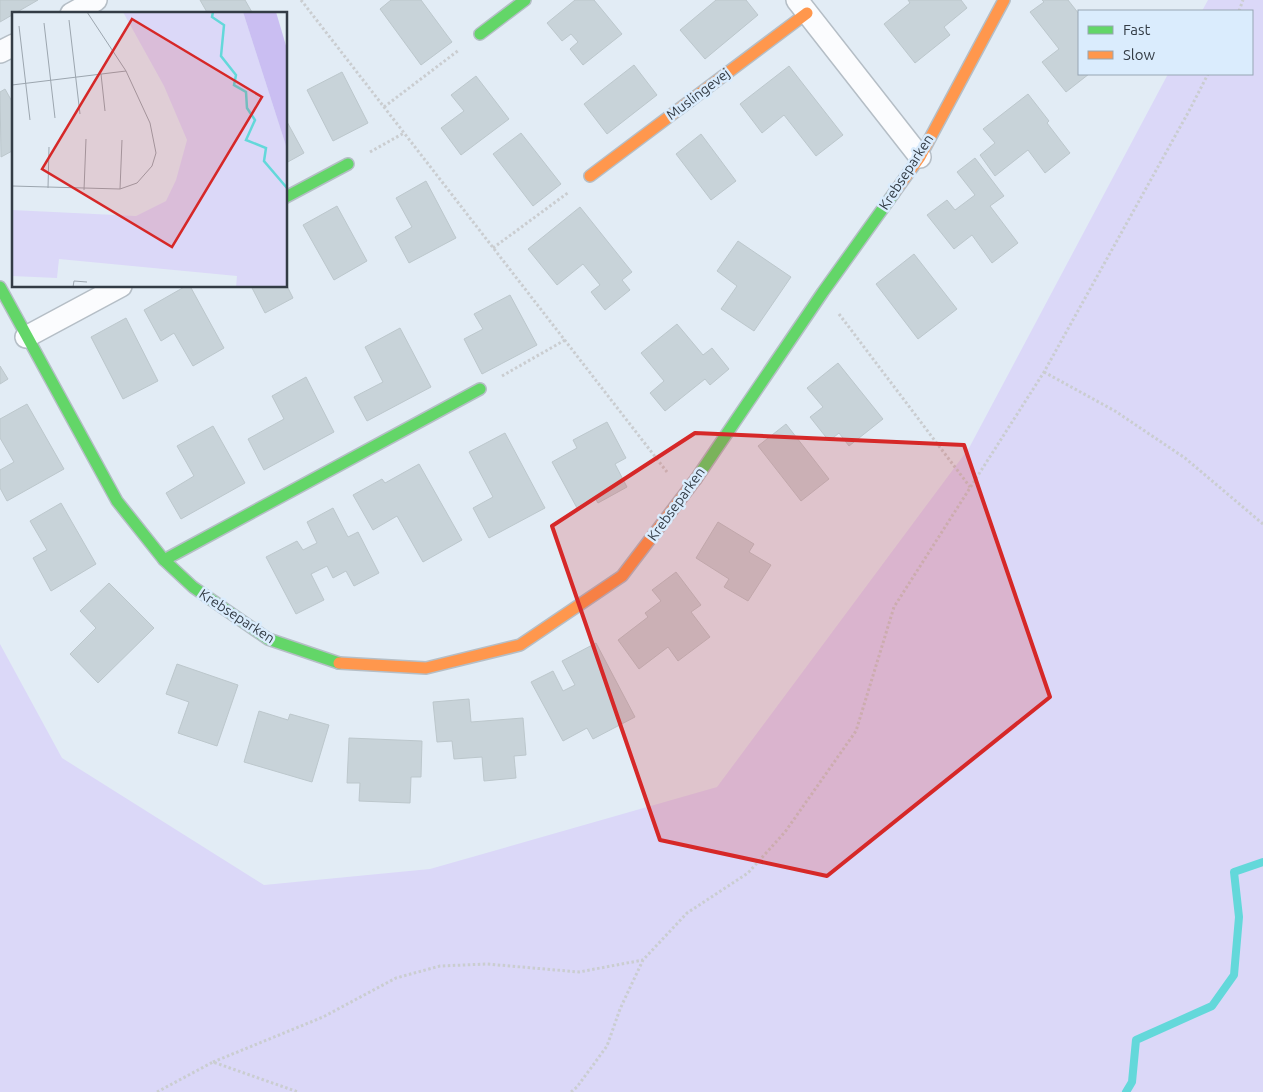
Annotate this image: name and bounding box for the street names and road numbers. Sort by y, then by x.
street label: Muslingevej [663,65,733,123]
street label: Krebseparken [876,131,936,213]
street label: Krebseparken [644,464,708,544]
street label: Krebseparken [196,586,278,646]

